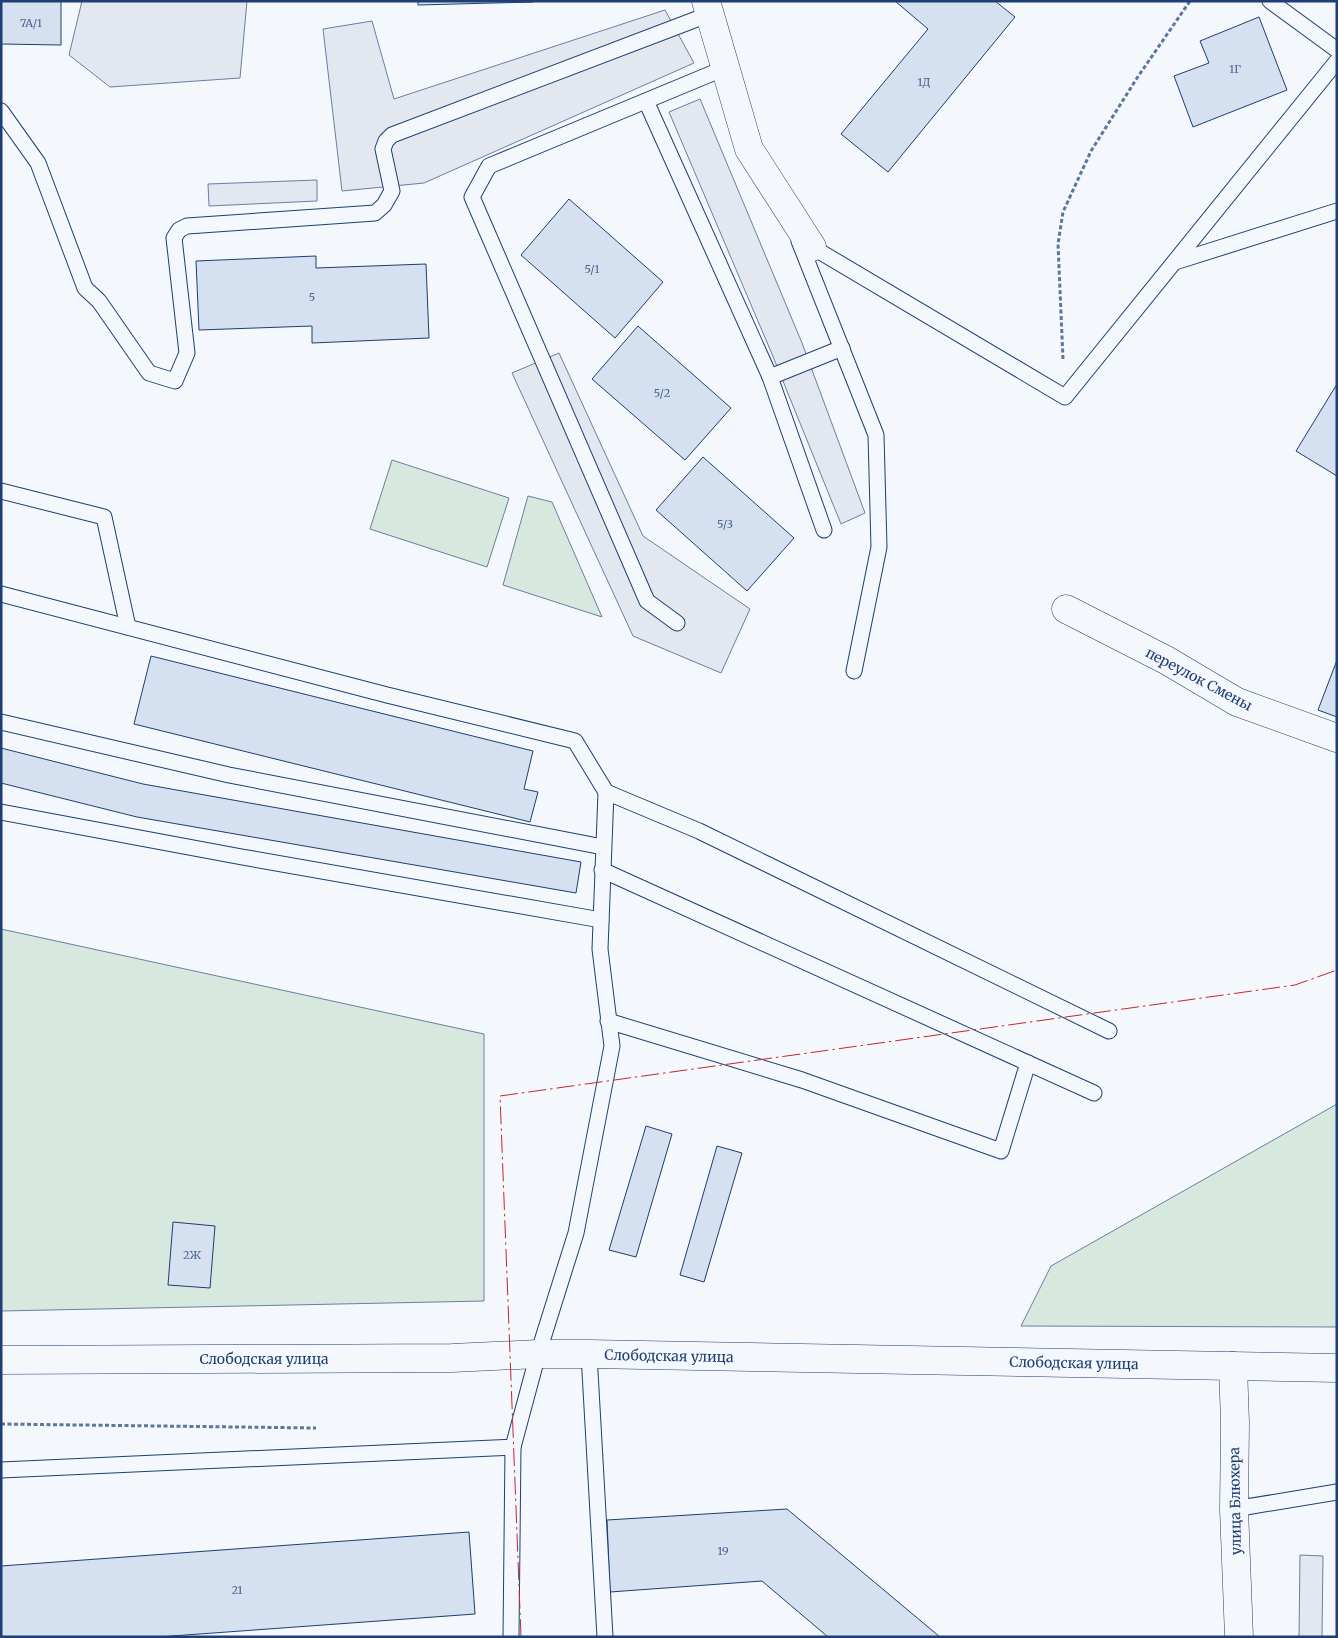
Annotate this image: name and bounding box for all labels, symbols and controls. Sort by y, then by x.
house number: 7А/1 [20,16,42,30]
house number: 1Г [1229,62,1241,76]
house number: 1Д [918,75,931,89]
house number: 5/1 [585,262,599,276]
house number: 5 [309,290,315,304]
house number: 5/2 [654,386,670,400]
house number: 5/3 [717,517,733,531]
street label: переулок Смены [1143,643,1255,715]
house number: 2Ж [183,1248,201,1262]
street label: Слободская улица [604,1346,734,1366]
street label: Слободская улица [199,1350,329,1368]
street label: Слободская улица [1009,1353,1139,1373]
street label: улица Блюхера [1225,1446,1245,1555]
house number: 19 [717,1544,729,1558]
house number: 21 [231,1583,243,1597]

